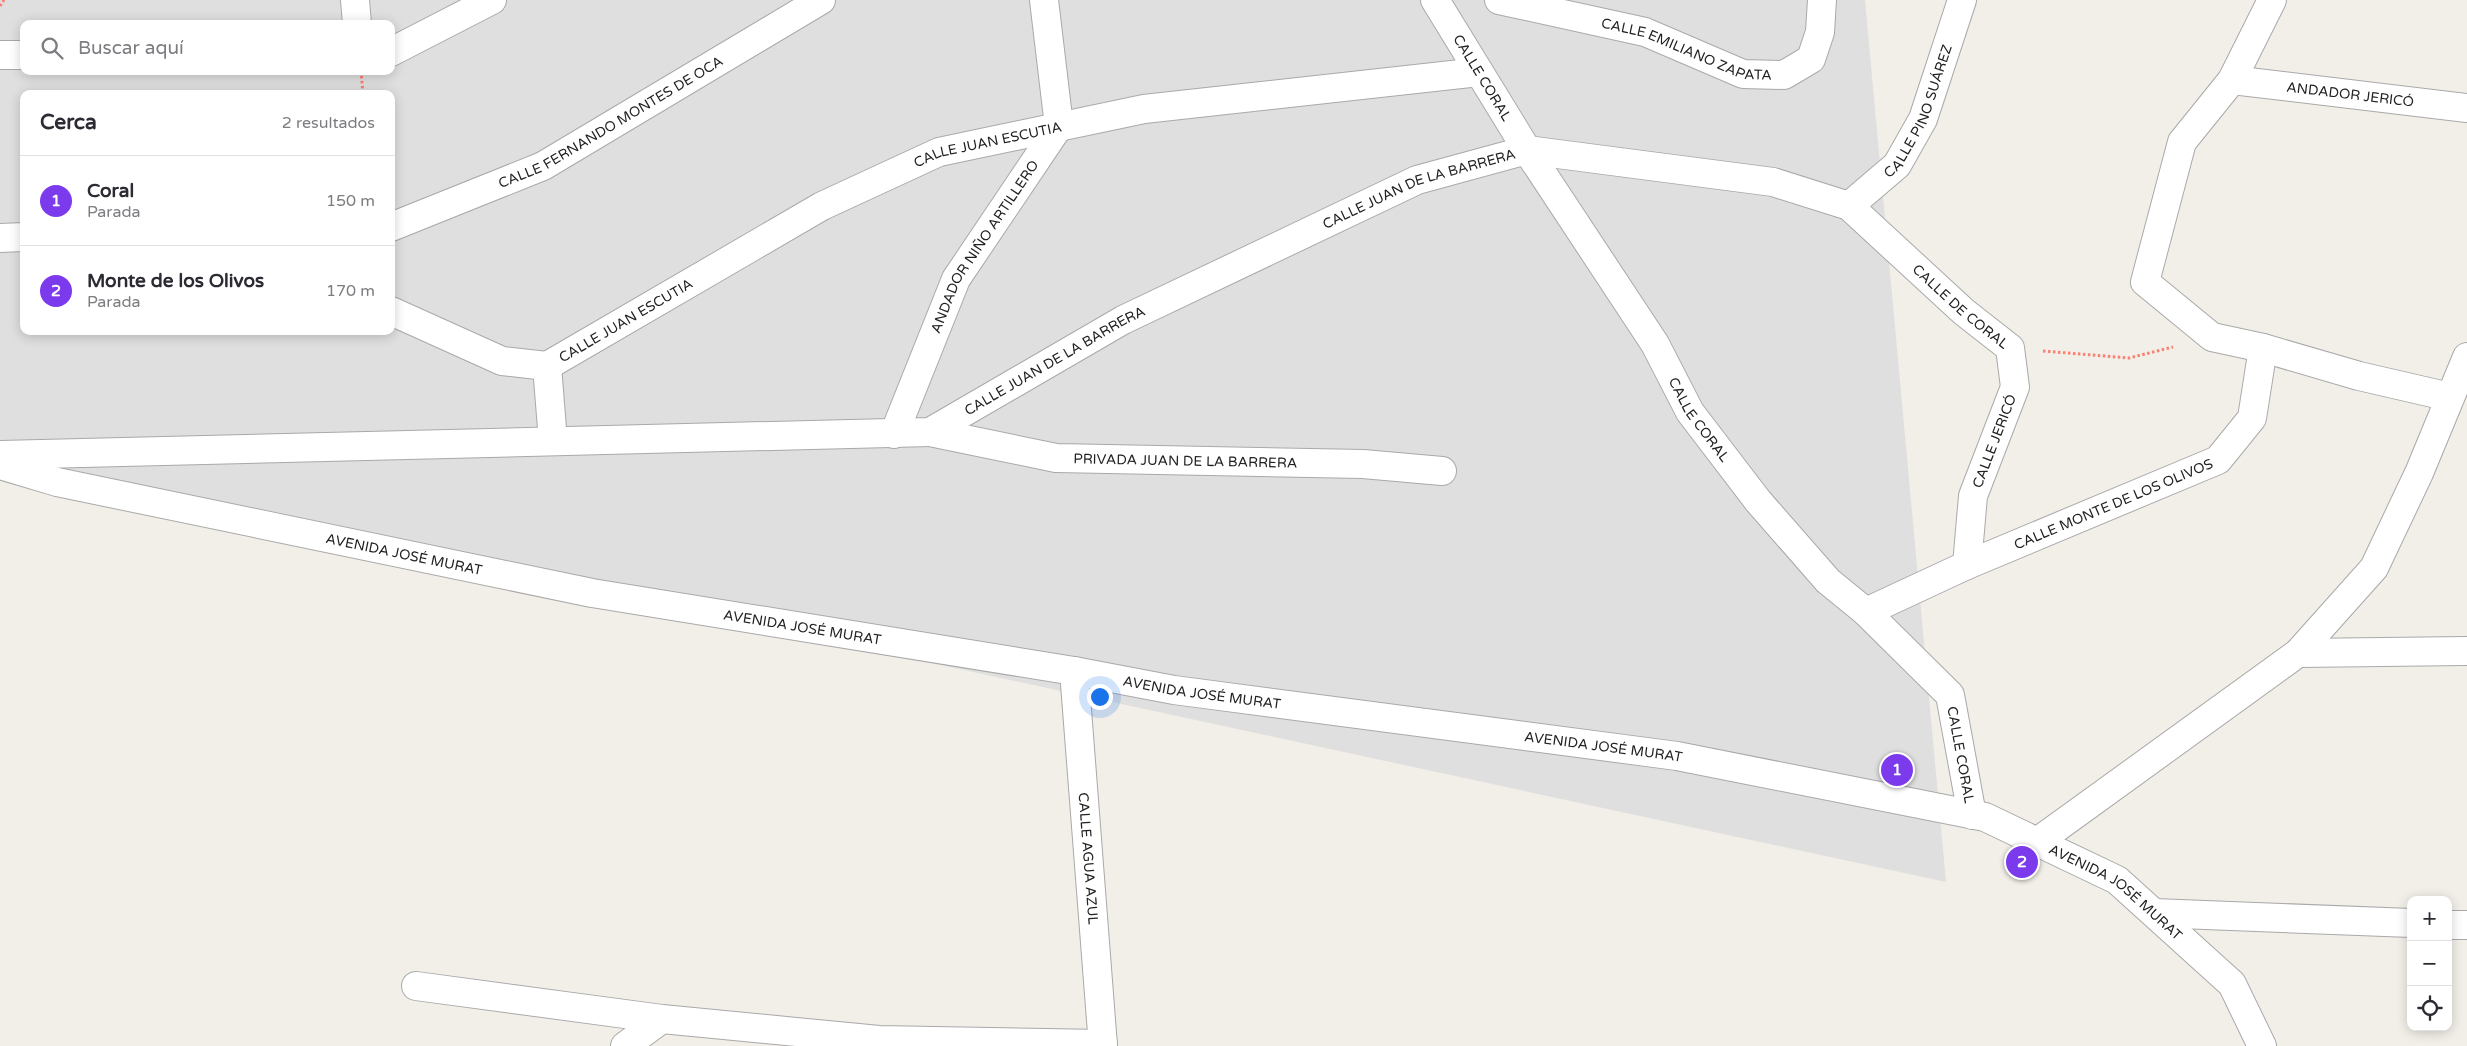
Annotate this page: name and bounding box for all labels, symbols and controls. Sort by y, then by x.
street label: CALLE EMILIANO ZAPATA [1600,15,1772,84]
search box [20,20,395,75]
street label: CALLE CORAL [1449,32,1515,124]
icon: search [38,34,66,62]
text: Buscar aquí [78,37,184,59]
street label: CALLE PINO SUÁREZ [1880,42,1956,182]
street label: CALLE FERNANDO MONTES DE OCA [496,53,726,192]
street label: ANDADOR JERICÓ [2285,79,2415,111]
text: Cerca [40,110,97,135]
text: 2 resultados [282,113,375,133]
street label: CALLE JUAN ESCUTIA [911,119,1063,172]
street label: CALLE JUAN DE LA BARRERA [1320,146,1518,233]
street label: ANDADOR NIÑO ARTILLERO [927,157,1042,336]
text: Coral [87,180,134,202]
text: 1 [51,191,61,211]
text: 150 m [326,191,375,211]
text: Parada [87,202,141,222]
street label: CALLE DE CORAL [1909,261,2012,353]
text: Monte de los Olivos [87,270,264,292]
street label: CALLE JUAN ESCUTIA [556,275,696,366]
text: 2 [51,281,61,301]
text: 170 m [326,281,375,301]
text: Parada [87,292,141,312]
street label: CALLE JUAN DE LA BARRERA [961,303,1148,419]
street label: CALLE CORAL [1665,375,1733,465]
street label: CALLE JERICÓ [1969,392,2020,490]
street label: PRIVADA JUAN DE LA BARRERA [1073,450,1297,472]
street label: CALLE MONTE DE LOS OLIVOS [2012,455,2216,553]
street label: AVENIDA JOSÉ MURAT [324,530,484,579]
street label: AVENIDA JOSÉ MURAT [722,606,883,649]
street label: AVENIDA JOSÉ MURAT [1122,672,1282,713]
your location [1087,684,1113,710]
street label: CALLE CORAL [1943,705,1978,805]
street label: AVENIDA JOSÉ MURAT [1523,728,1684,766]
pin: 1 [1881,751,1913,789]
street label: CALLE AGUA AZUL [1074,792,1102,925]
street label: AVENIDA JOSÉ MURAT [2046,841,2186,944]
pin: 2 [2006,843,2038,881]
map controls [2407,896,2452,1031]
button: + [2407,896,2452,941]
button: − [2407,941,2452,986]
button: locate [2407,986,2452,1031]

